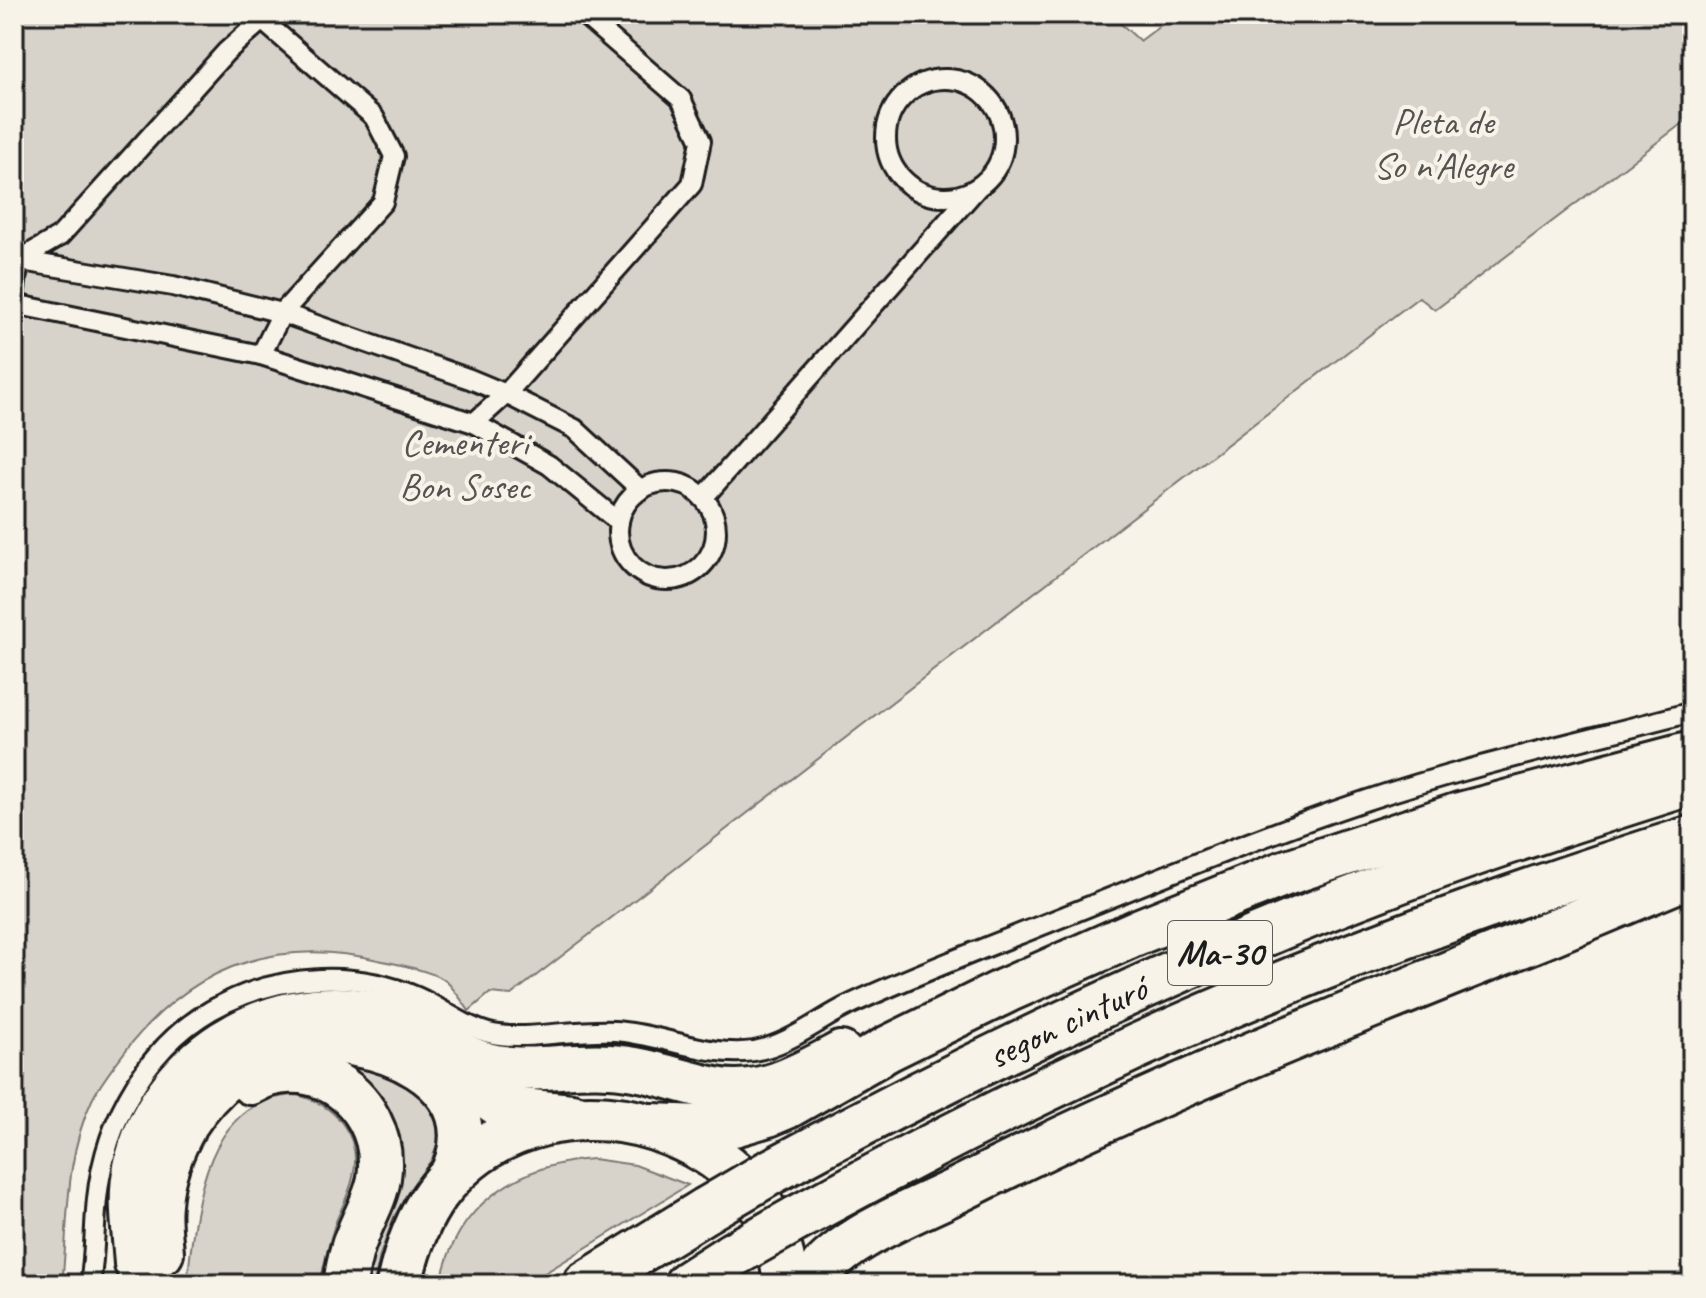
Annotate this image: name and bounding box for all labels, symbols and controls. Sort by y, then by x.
park label: Pleta de So n'Alegre [1373,98,1515,189]
park label: Cementeri Bon Sosec [400,419,532,510]
road number: Ma-30 [1168,921,1272,985]
street label: segon cinturó [980,962,1159,1079]

